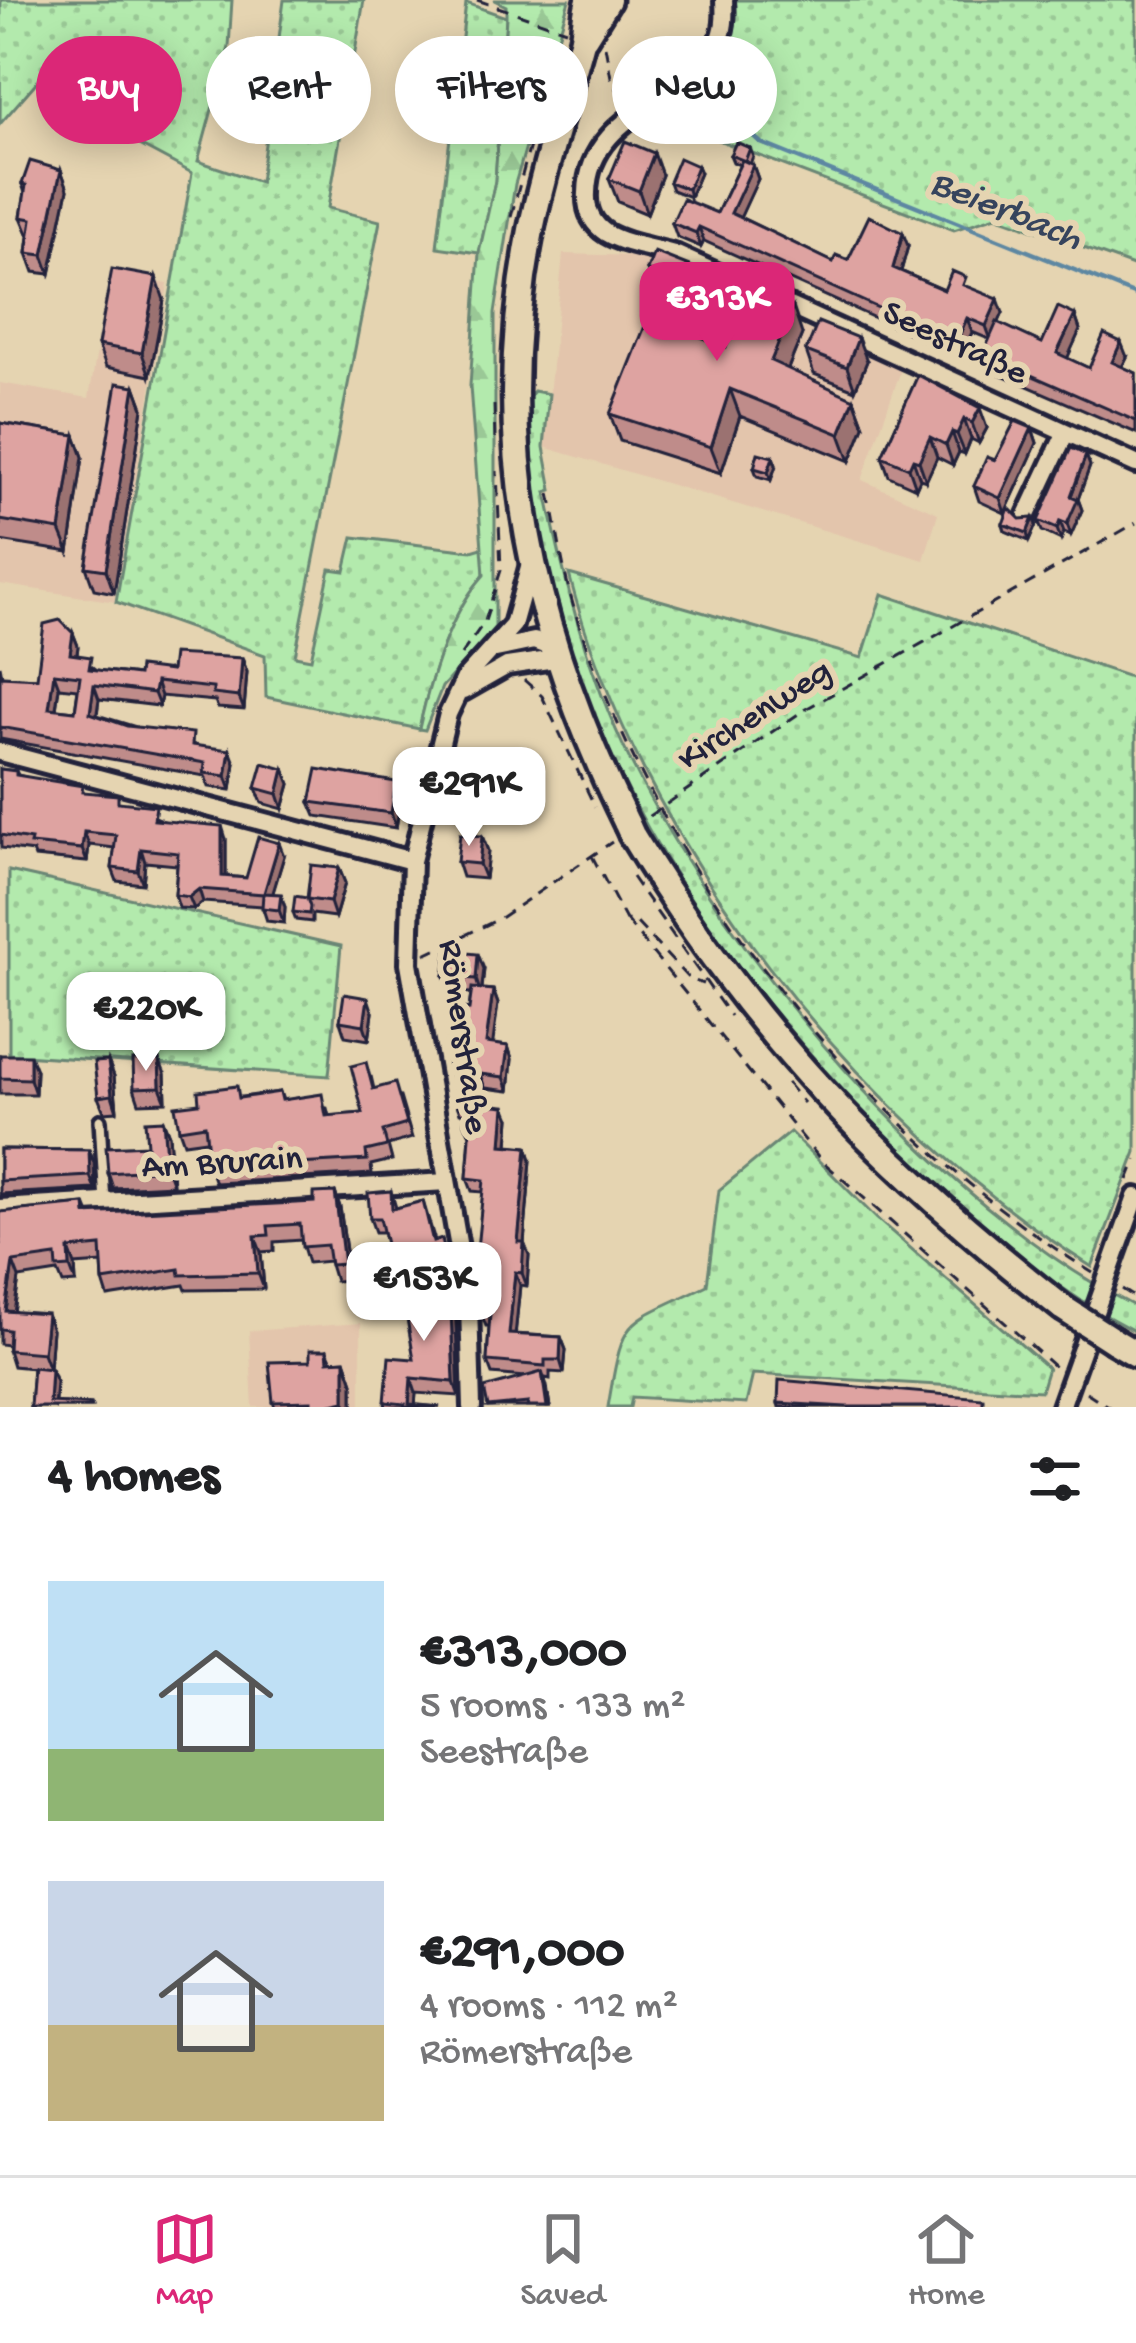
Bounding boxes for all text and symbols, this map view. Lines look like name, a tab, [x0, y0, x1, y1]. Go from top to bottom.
chip: Buy	[36, 36, 182, 144]
chip: Rent	[206, 36, 371, 144]
chip: Filters	[395, 36, 588, 144]
chip: New	[612, 36, 777, 144]
water label: Beierbach	[923, 162, 1088, 264]
pin: €313K	[633, 262, 801, 364]
text: €313K	[667, 278, 767, 324]
street label: Seestraße	[875, 293, 1034, 397]
street label: Kirchenweg	[671, 651, 841, 783]
pin: €291K	[385, 747, 553, 849]
text: €291K	[419, 763, 519, 809]
street label: Römerstraße	[426, 937, 496, 1137]
pin: €220K	[62, 972, 230, 1074]
text: €220K	[93, 988, 199, 1034]
street label: Am Brurain	[140, 1139, 304, 1191]
pin: €153K	[340, 1242, 508, 1344]
text: €153K	[373, 1258, 475, 1304]
icon: filters	[1022, 1446, 1088, 1512]
text: 4 homes	[48, 1449, 219, 1509]
text: €313,000	[420, 1625, 627, 1685]
icon: home	[144, 1629, 288, 1773]
text: 5 rooms · 133 m²	[420, 1685, 685, 1731]
text: Seestraße	[420, 1731, 588, 1777]
text: €291,000	[420, 1925, 624, 1985]
icon: home	[144, 1929, 288, 2073]
text: 4 rooms · 112 m²	[420, 1985, 678, 2031]
text: Römerstraße	[420, 2031, 632, 2077]
tab: Map	[152, 2206, 218, 2316]
tab: Saved	[521, 2206, 605, 2316]
tab: Home	[908, 2206, 984, 2316]

